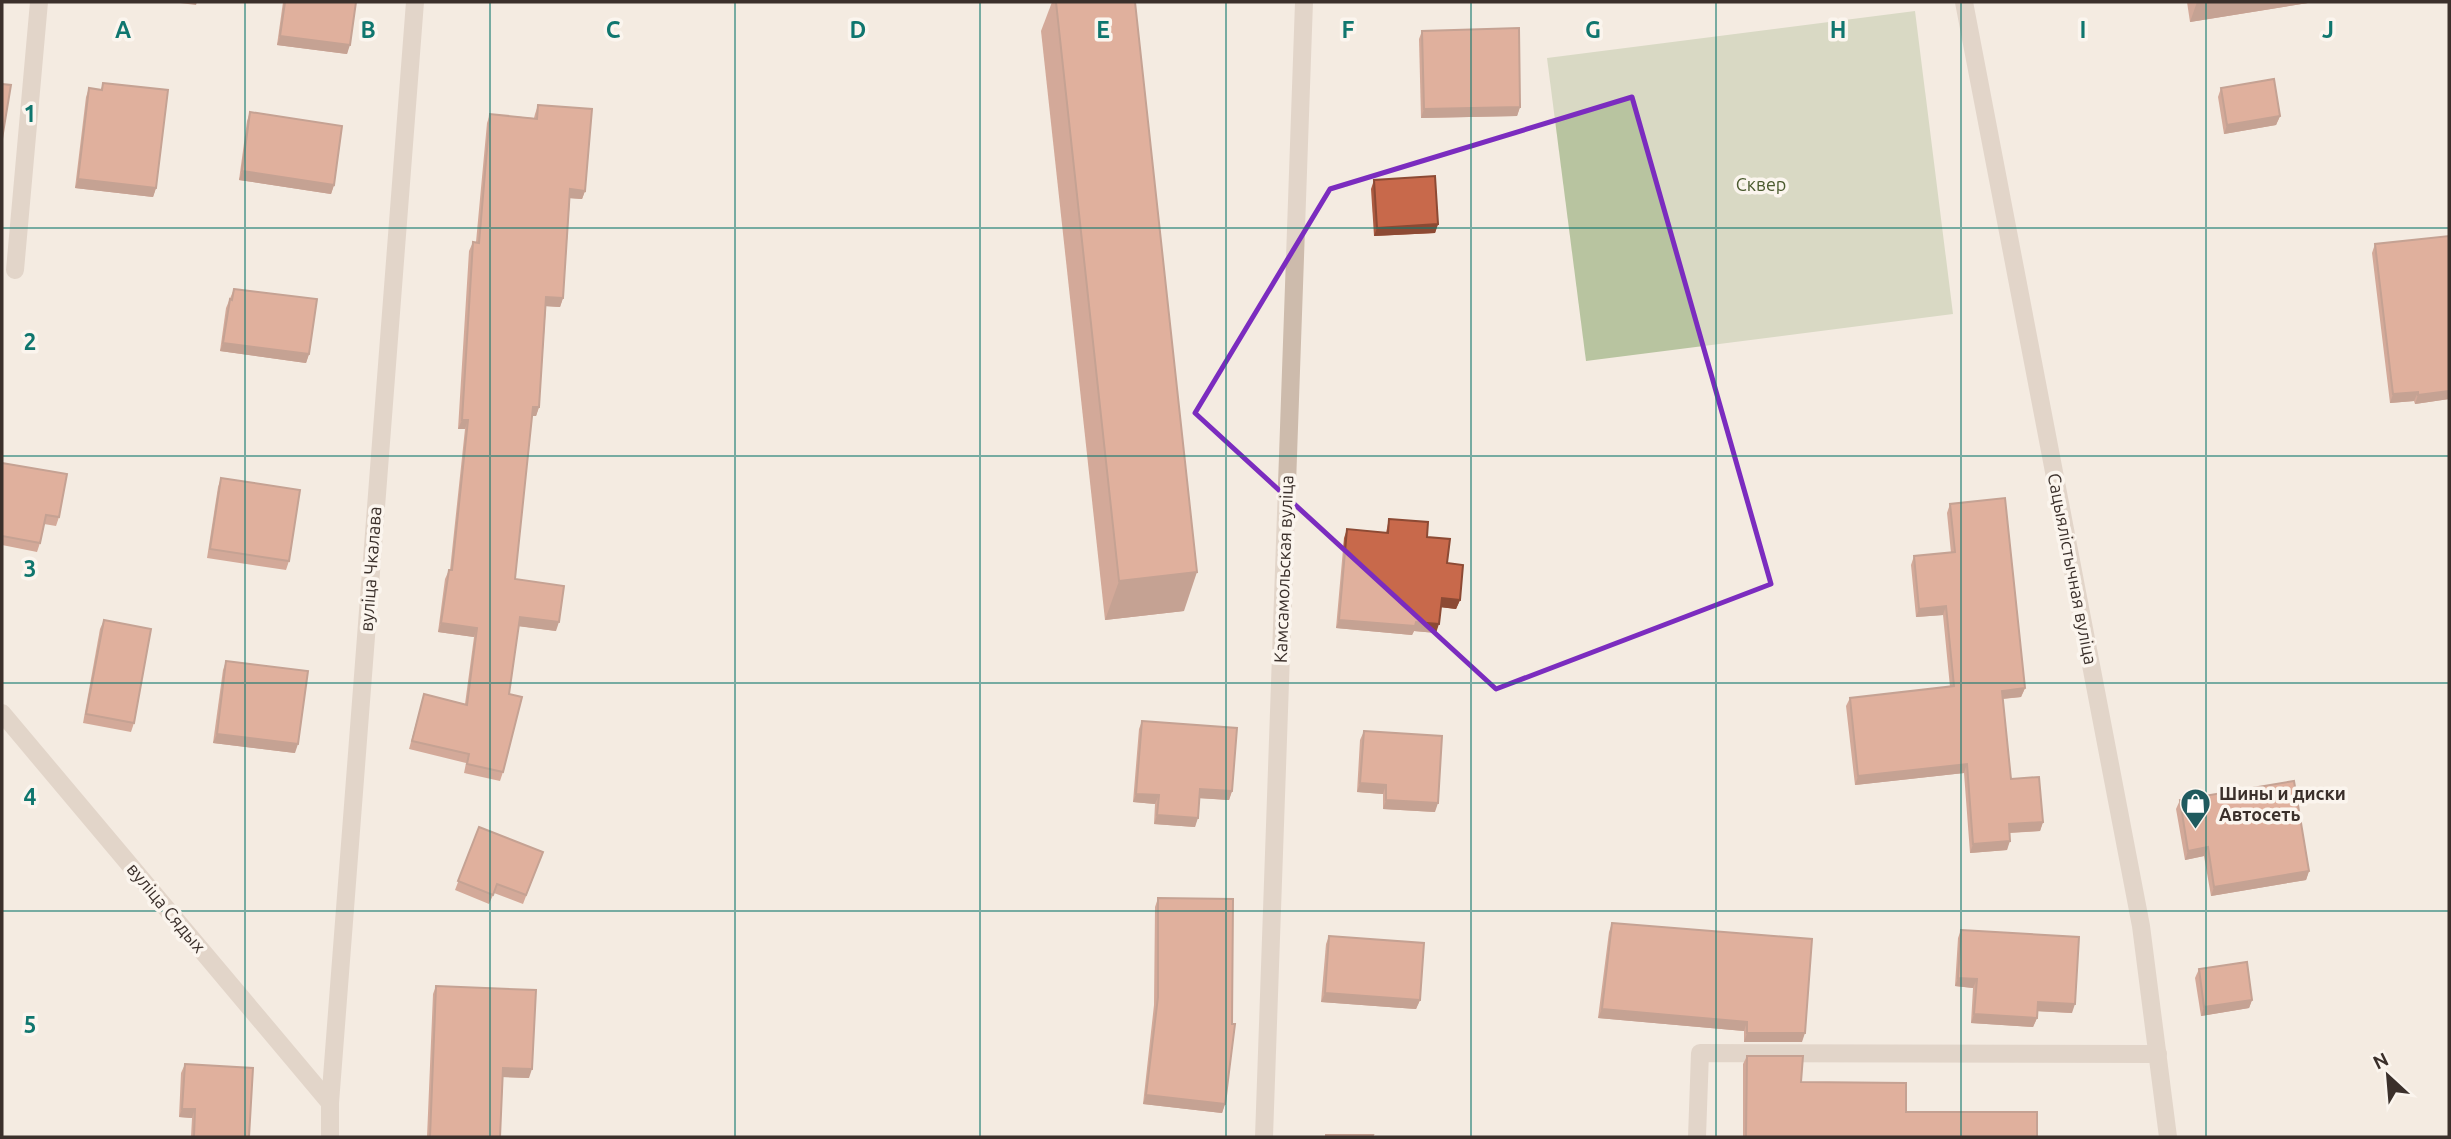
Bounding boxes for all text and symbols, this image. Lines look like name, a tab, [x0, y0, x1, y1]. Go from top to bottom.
text: A	[115, 17, 131, 42]
text: B	[360, 17, 376, 42]
text: C	[606, 17, 621, 42]
text: D	[850, 17, 866, 42]
text: E	[1096, 17, 1110, 42]
text: F	[1342, 17, 1355, 42]
text: G	[1585, 17, 1601, 42]
text: H	[1830, 17, 1846, 42]
text: I	[2080, 17, 2086, 42]
text: J	[2322, 17, 2334, 42]
text: 1	[24, 101, 36, 126]
park label: Сквер	[1736, 174, 1786, 194]
text: 2	[24, 329, 36, 354]
street label: Сацыялістычная вуліца	[2045, 471, 2101, 666]
street label: Камсамольская вуліца	[1270, 475, 1296, 663]
street label: вуліца Чкалава	[356, 506, 384, 632]
text: 3	[24, 556, 36, 581]
place label: Шины и диски Автосеть	[2219, 783, 2346, 824]
text: 4	[24, 784, 37, 809]
shop icon: Шины и диски Автосеть	[2179, 787, 2213, 831]
street label: вуліца Сядых	[123, 858, 210, 956]
text: 5	[24, 1012, 36, 1037]
north arrow	[2353, 1041, 2423, 1111]
text: N	[2369, 1048, 2392, 1074]

